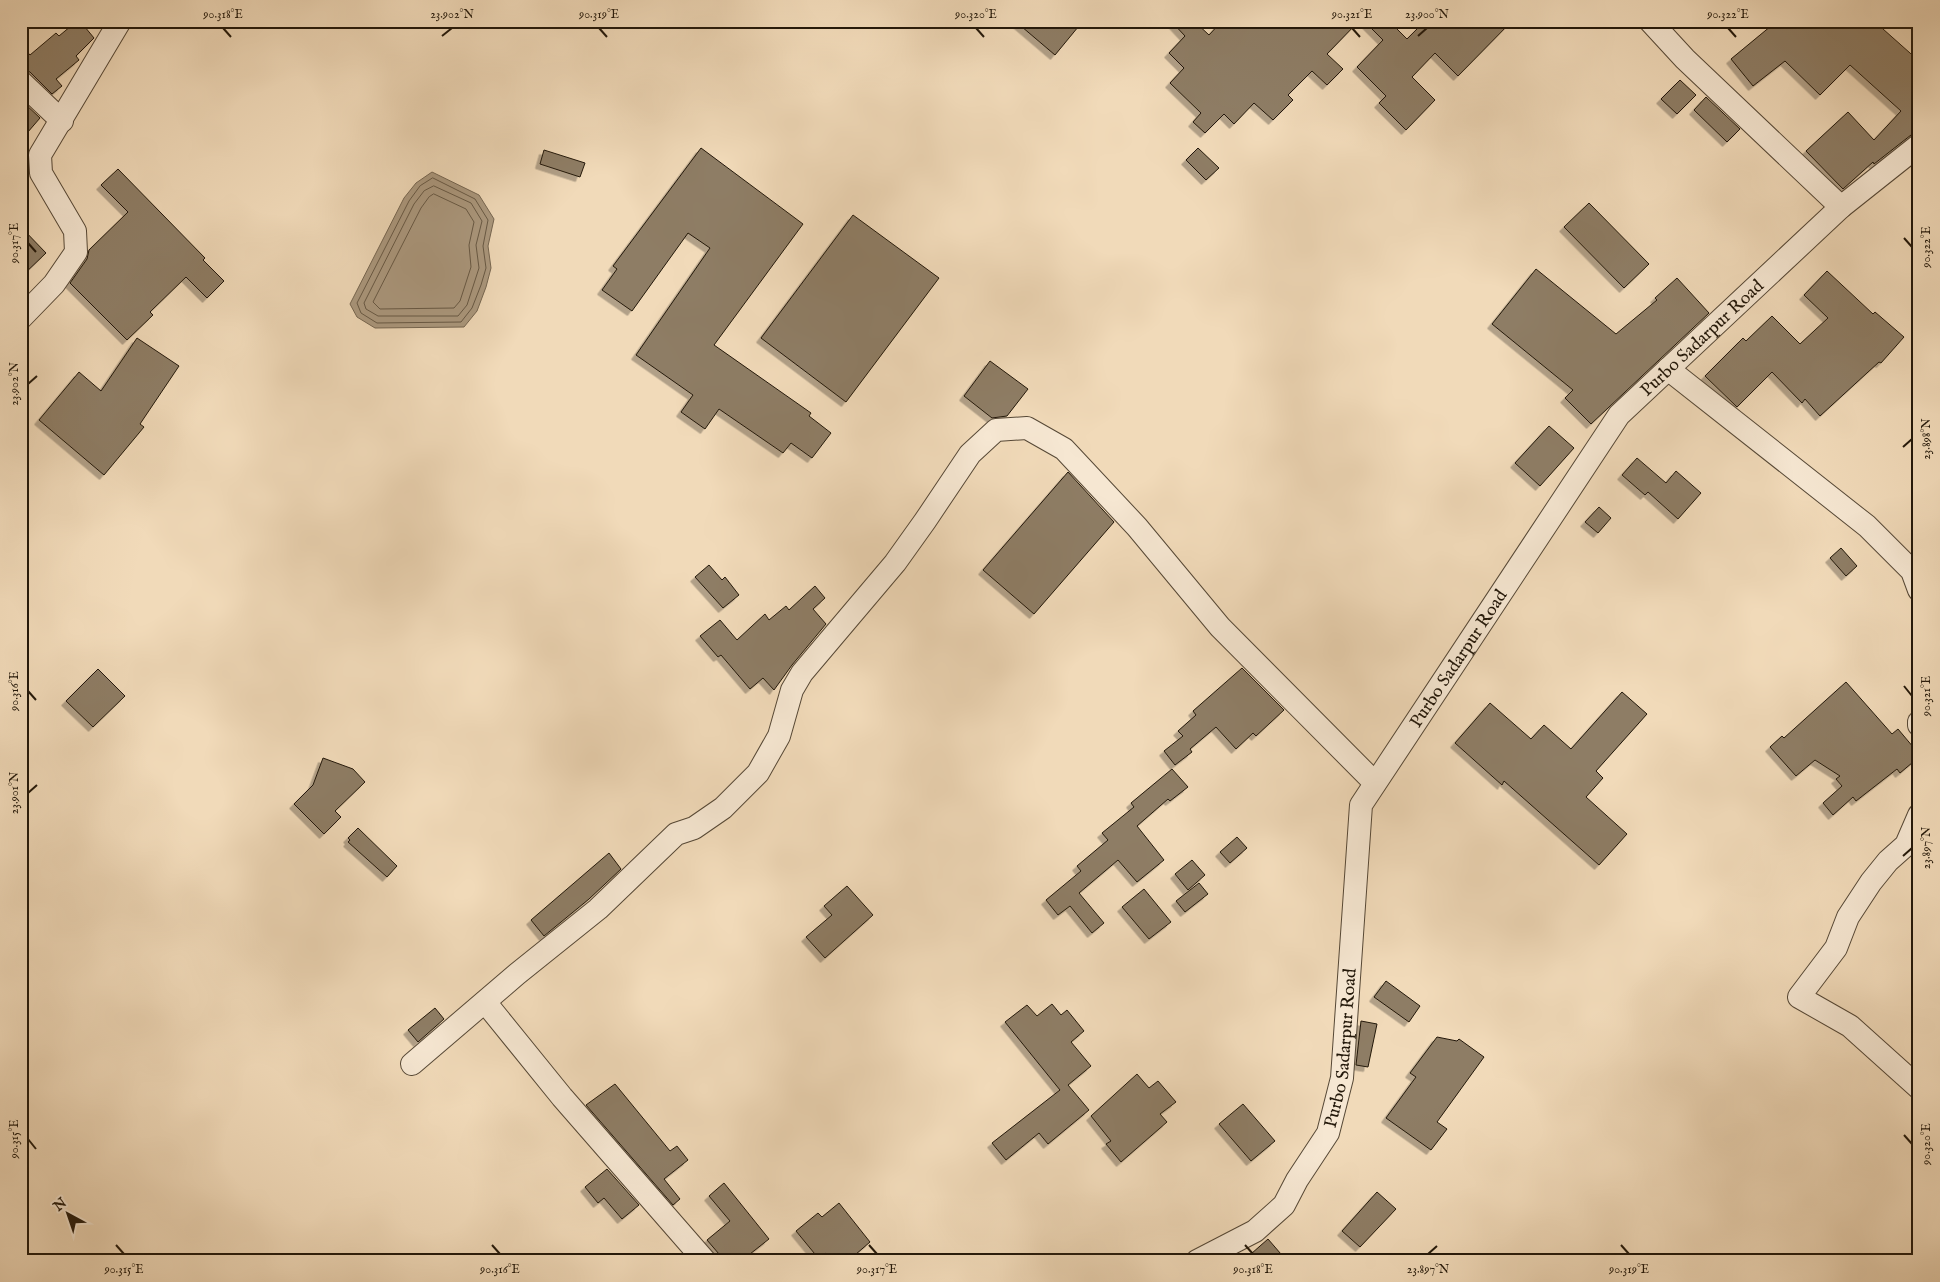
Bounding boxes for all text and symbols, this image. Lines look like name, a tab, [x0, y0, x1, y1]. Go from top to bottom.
text: 90.318°E	[202, 7, 243, 22]
text: 23.902°N	[430, 7, 474, 22]
text: 90.319°E	[578, 7, 619, 22]
text: 90.320°E	[954, 7, 997, 22]
text: 90.321°E	[1331, 7, 1372, 22]
text: 23.900°N	[1405, 7, 1450, 22]
text: 90.322°E	[1706, 7, 1749, 22]
text: 90.317°E	[7, 223, 22, 264]
text: 90.322°E	[1919, 226, 1934, 269]
street label: Purbo Sadarpur Road	[1636, 275, 1770, 402]
text: 23.902°N	[7, 362, 22, 406]
text: 23.898°N	[1919, 418, 1934, 460]
street label: Purbo Sadarpur Road	[1405, 585, 1513, 733]
text: 90.316°E	[7, 671, 22, 712]
text: 90.321°E	[1919, 676, 1934, 717]
text: 23.901°N	[7, 771, 22, 814]
text: 23.897°N	[1919, 826, 1934, 869]
street label: Purbo Sadarpur Road	[1320, 967, 1363, 1131]
text: 90.315°E	[7, 1119, 22, 1160]
text: 90.320°E	[1919, 1123, 1934, 1166]
north arrow	[42, 1190, 92, 1240]
text: N	[49, 1194, 71, 1216]
text: 90.315°E	[103, 1262, 144, 1277]
text: 90.316°E	[479, 1262, 520, 1277]
text: 90.317°E	[856, 1262, 897, 1277]
text: 90.318°E	[1232, 1262, 1273, 1277]
text: 23.897°N	[1407, 1262, 1450, 1277]
text: 90.319°E	[1608, 1262, 1649, 1277]

